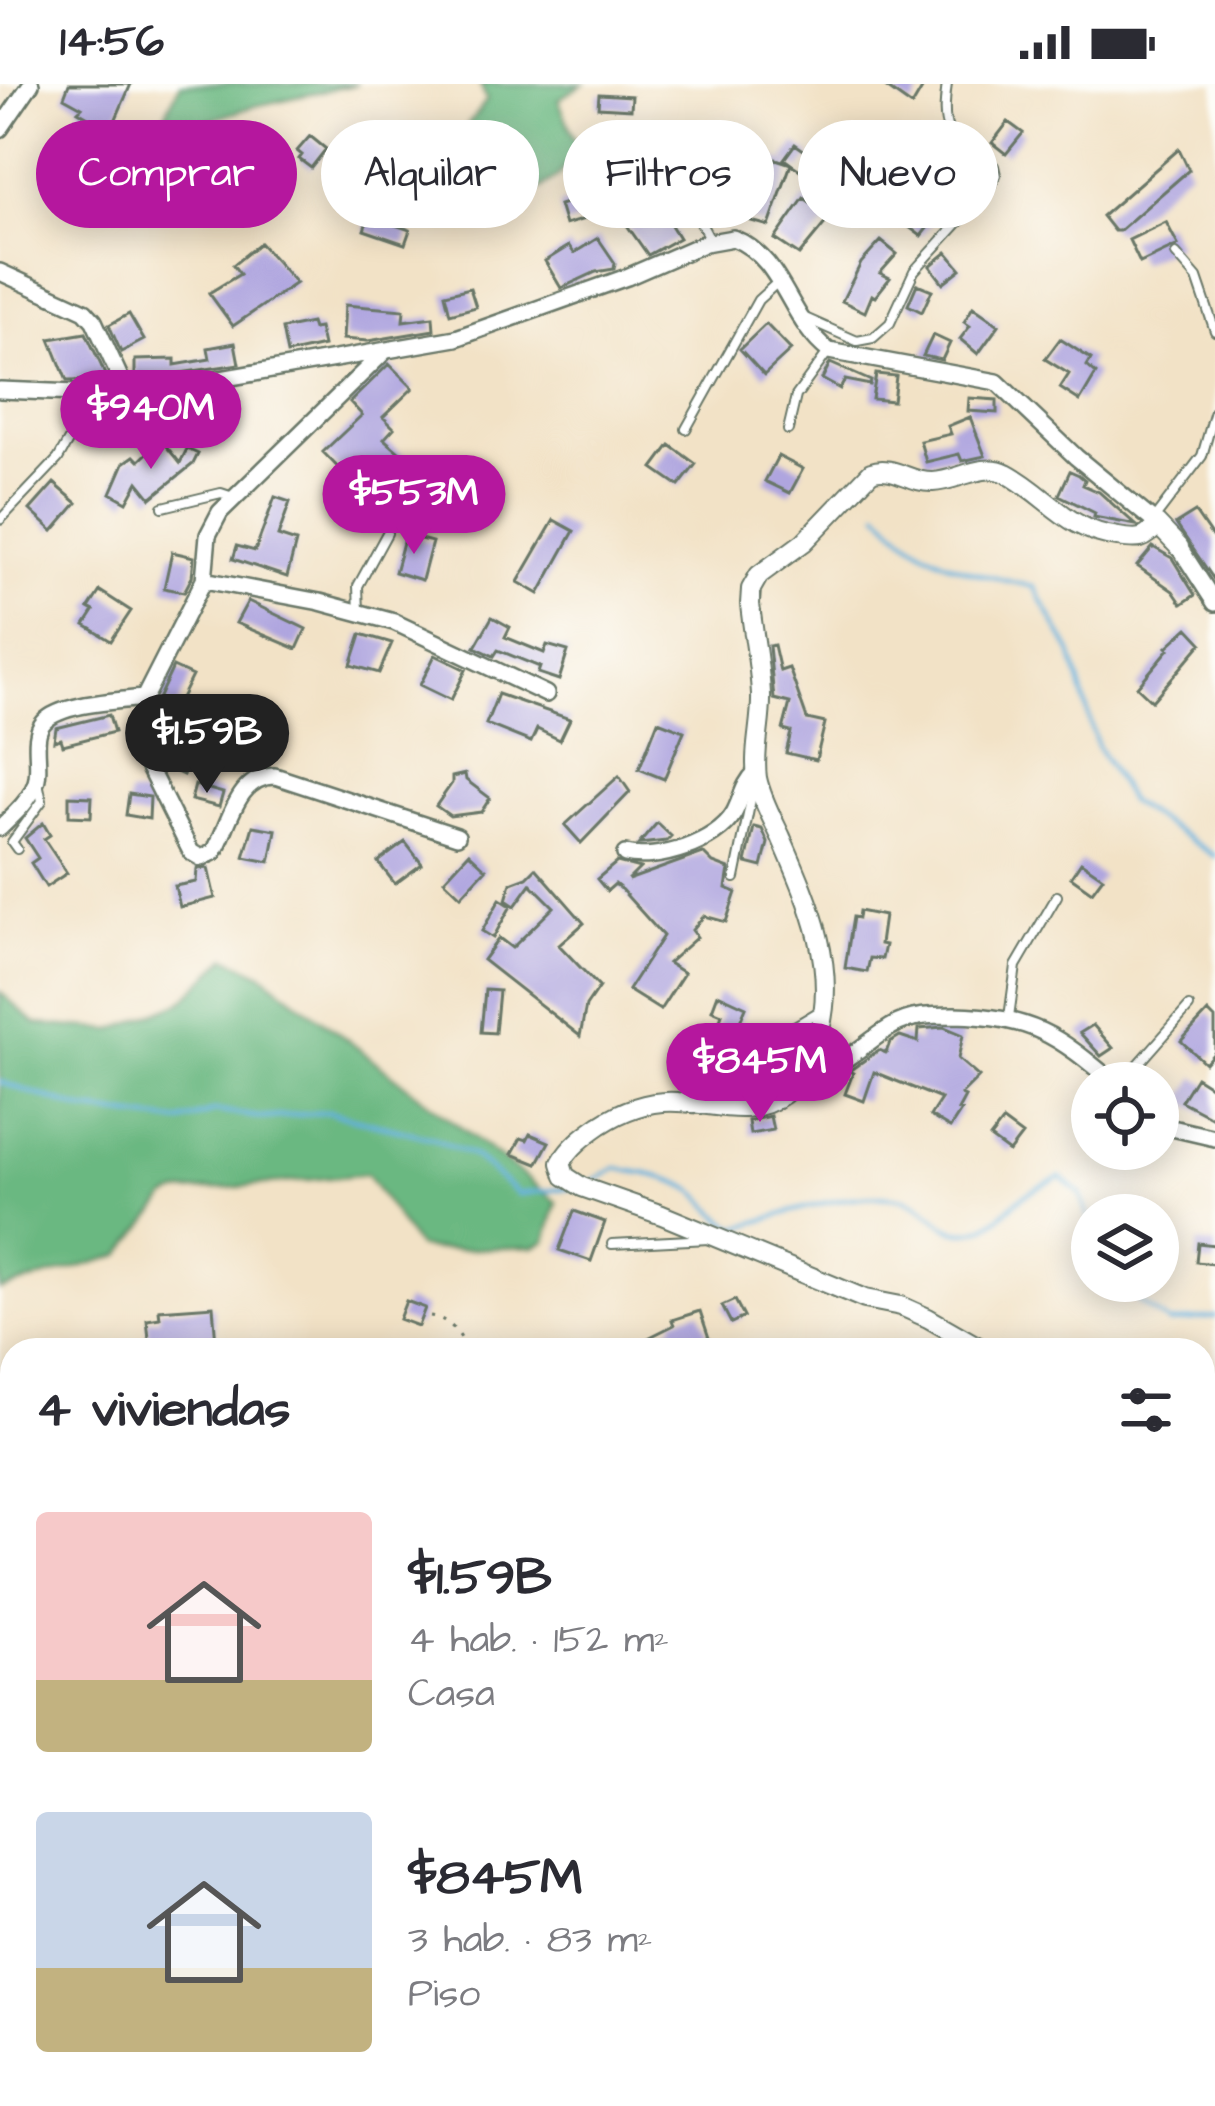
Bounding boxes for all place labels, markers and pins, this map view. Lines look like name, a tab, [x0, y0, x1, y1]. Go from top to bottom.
pin: $940M	[67, 370, 235, 472]
pin: $553M	[330, 455, 498, 557]
pin: $1.59B	[109, 694, 305, 796]
pin: $845M	[676, 1023, 844, 1125]

